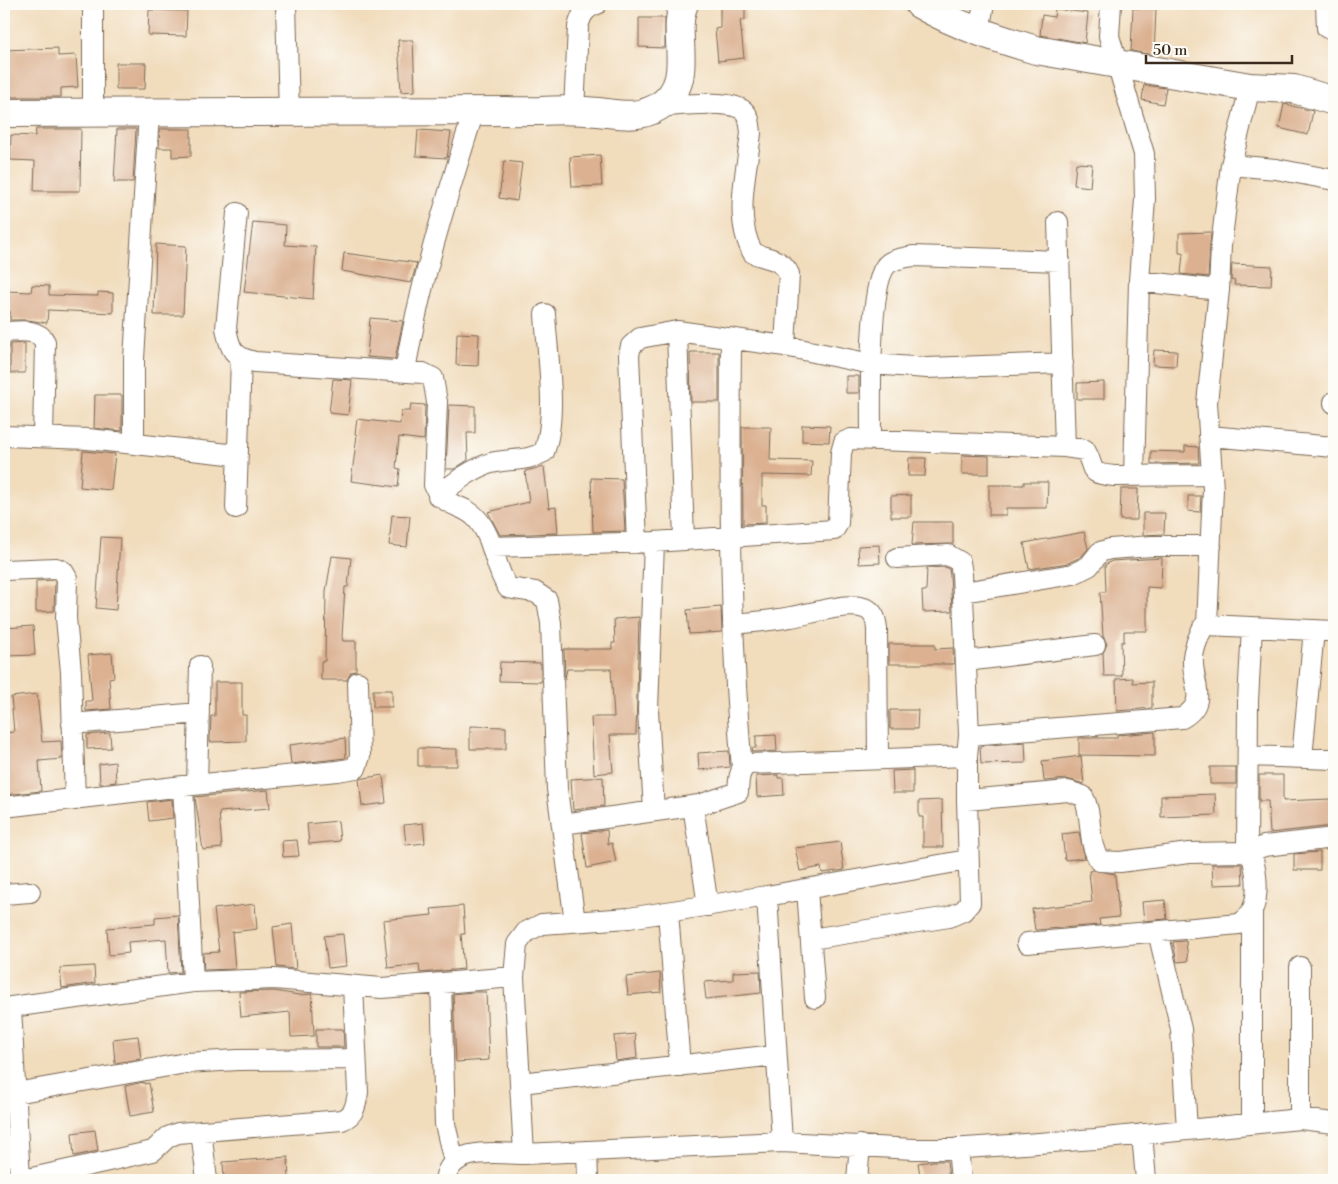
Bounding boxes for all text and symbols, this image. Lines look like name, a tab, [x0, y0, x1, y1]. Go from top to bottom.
scale bar	[1146, 32, 1292, 64]
text: 50 m	[1153, 41, 1187, 60]

